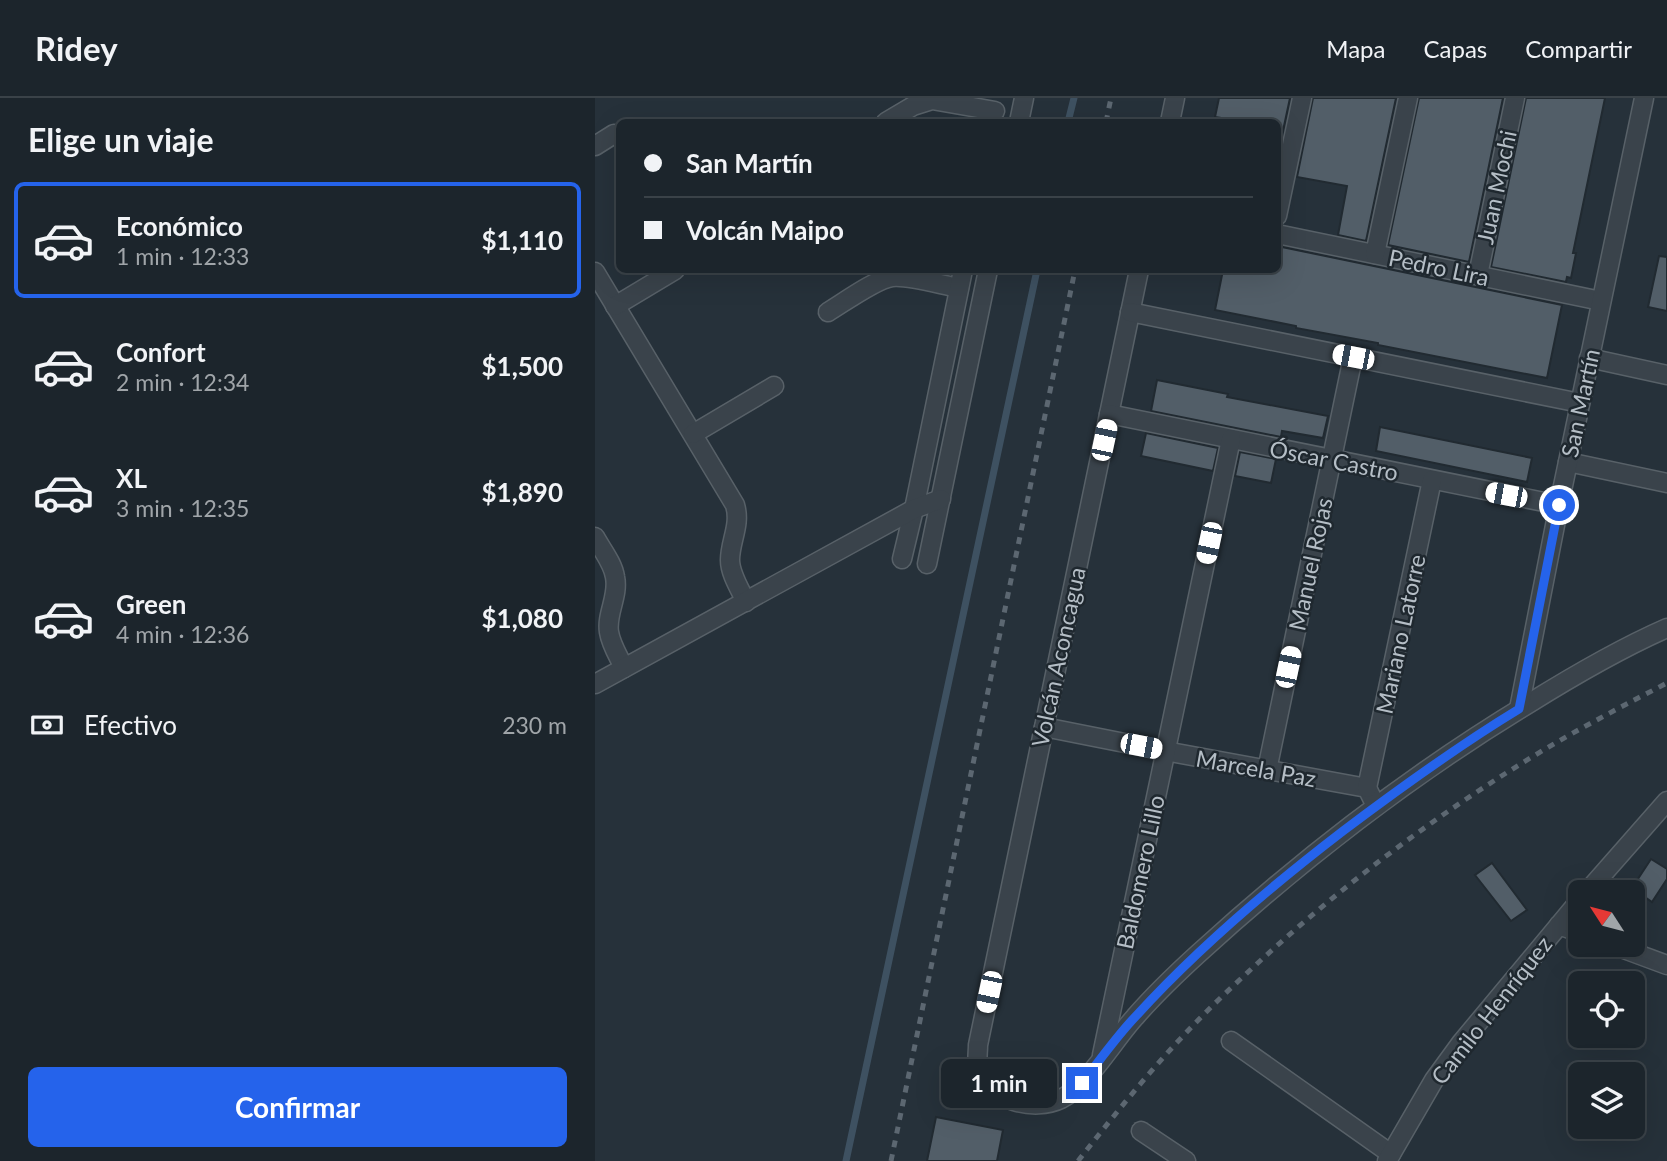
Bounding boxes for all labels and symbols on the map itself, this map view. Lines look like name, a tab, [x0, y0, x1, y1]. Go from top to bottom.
street label: Juan Mochi	[1470, 127, 1522, 247]
street label: Pedro Lira	[1386, 243, 1492, 291]
car	[1331, 343, 1376, 371]
street label: San Martín	[1555, 346, 1605, 460]
car	[1090, 417, 1119, 463]
street label: Óscar Castro	[1267, 434, 1401, 486]
car	[1484, 481, 1529, 509]
route start	[1543, 489, 1575, 521]
street label: Manuel Rojas	[1282, 495, 1338, 633]
car	[1195, 520, 1224, 566]
street label: Mariano Latorre	[1369, 552, 1431, 716]
street label: Volcán Aconcagua	[1025, 564, 1091, 750]
car	[1274, 644, 1303, 690]
car	[1119, 732, 1164, 760]
street label: Marcela Paz	[1194, 744, 1318, 792]
street label: Baldomero Lillo	[1110, 793, 1170, 951]
north arrow	[1568, 880, 1645, 957]
street label: Camilo Henríquez	[1425, 930, 1557, 1090]
car	[975, 969, 1004, 1015]
callout: 1 min	[942, 1058, 1057, 1108]
route end	[1066, 1067, 1098, 1099]

